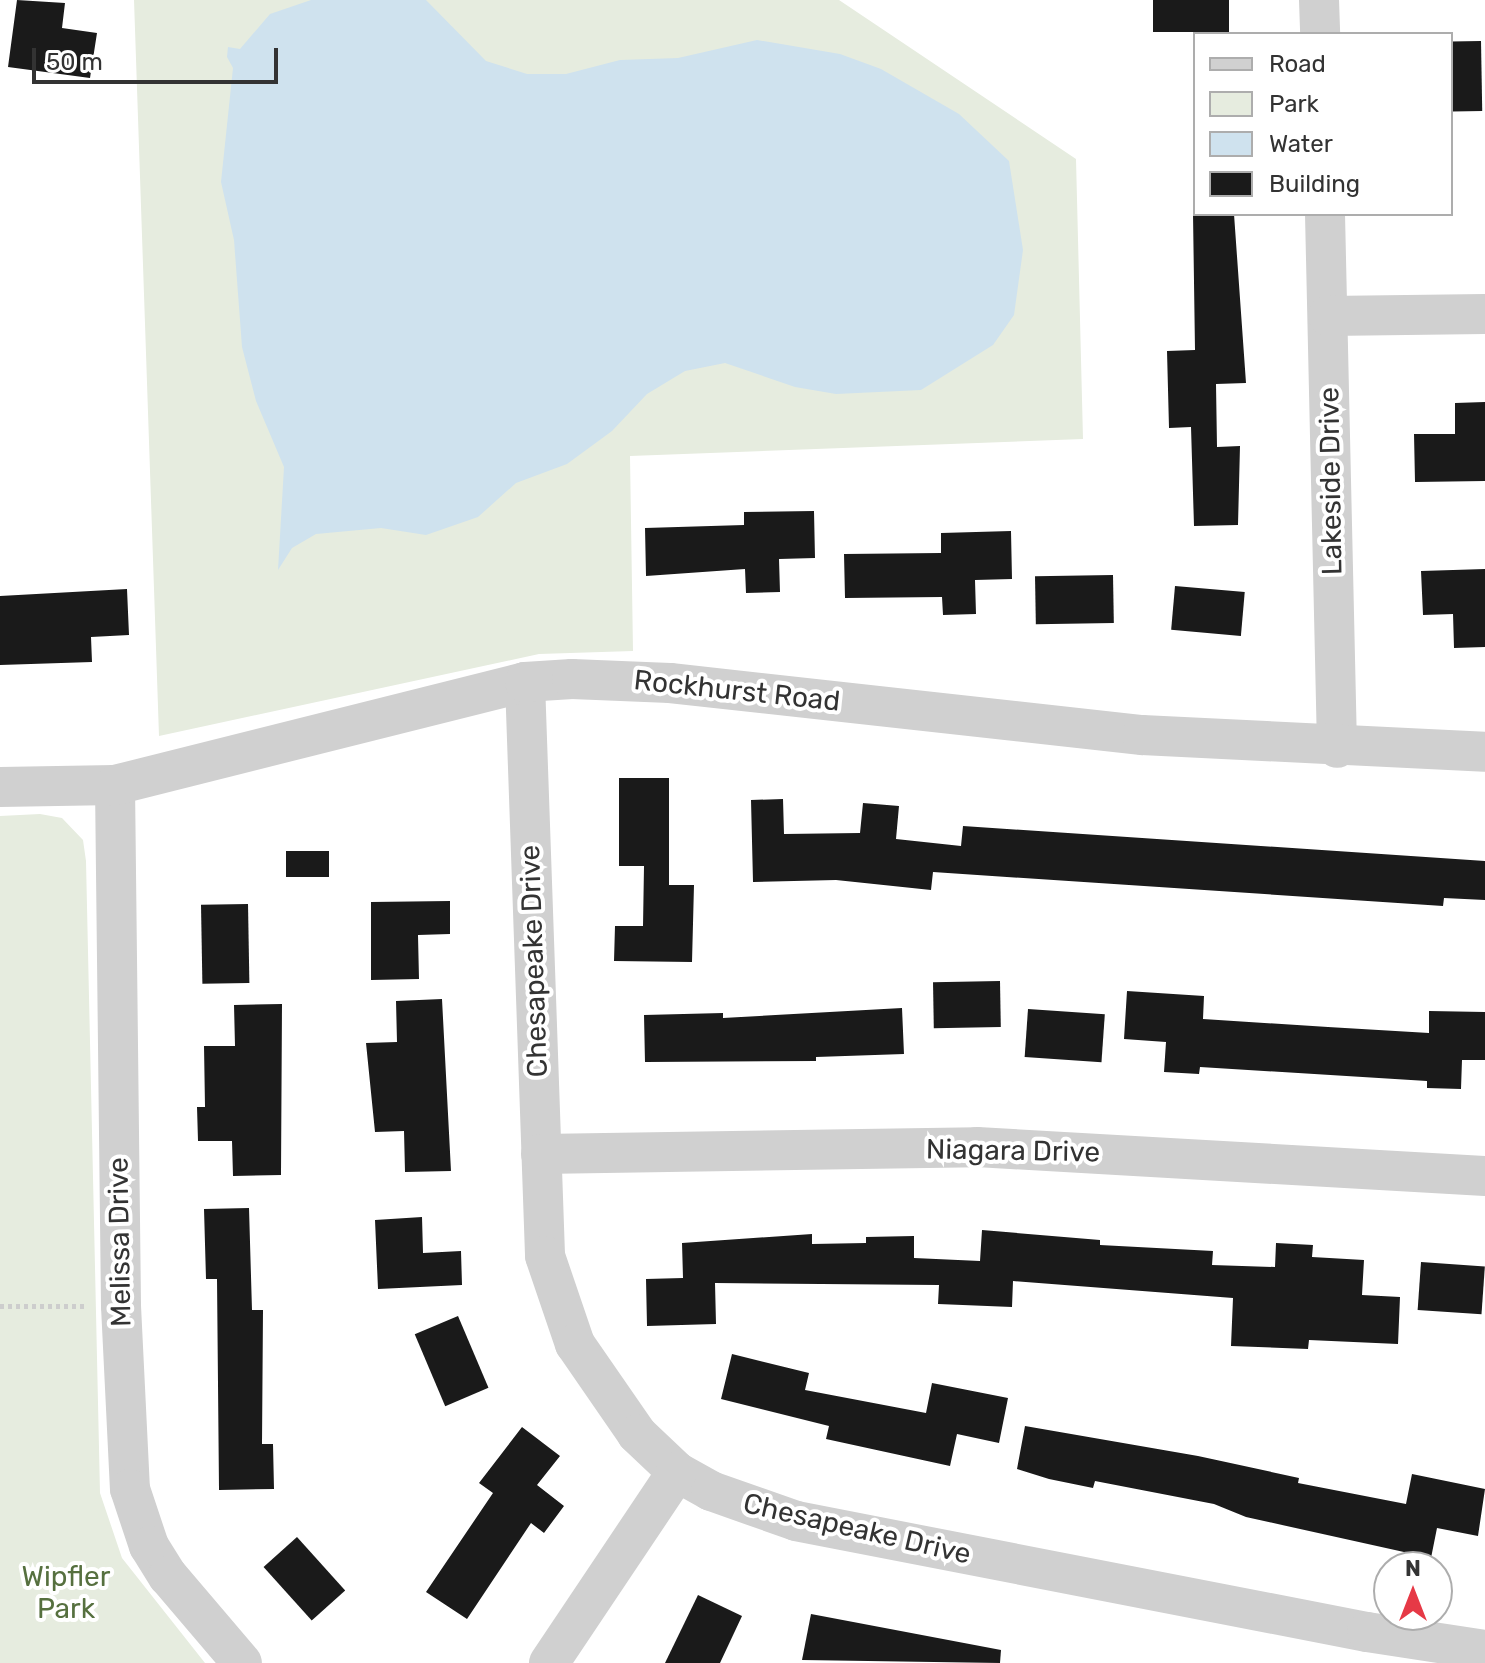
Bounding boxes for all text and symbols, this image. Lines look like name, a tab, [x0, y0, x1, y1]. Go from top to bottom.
scale bar	[36, 32, 282, 82]
legend	[1193, 32, 1453, 216]
text: 50 m	[46, 48, 103, 76]
text: Road	[1269, 50, 1326, 78]
text: Park	[1269, 90, 1319, 118]
text: Water	[1269, 130, 1333, 158]
text: Building	[1269, 170, 1360, 198]
street label: Lakeside Drive	[1313, 387, 1349, 575]
street label: Rockhurst Road	[632, 663, 842, 719]
street label: Chesapeake Drive	[513, 844, 555, 1078]
street label: Niagara Drive	[926, 1133, 1100, 1169]
street label: Melissa Drive	[102, 1157, 138, 1327]
street label: Chesapeake Drive	[740, 1486, 974, 1572]
north arrow	[1373, 1551, 1453, 1631]
text: N	[1405, 1555, 1421, 1582]
park label: Wipfler Park	[22, 1560, 110, 1626]

